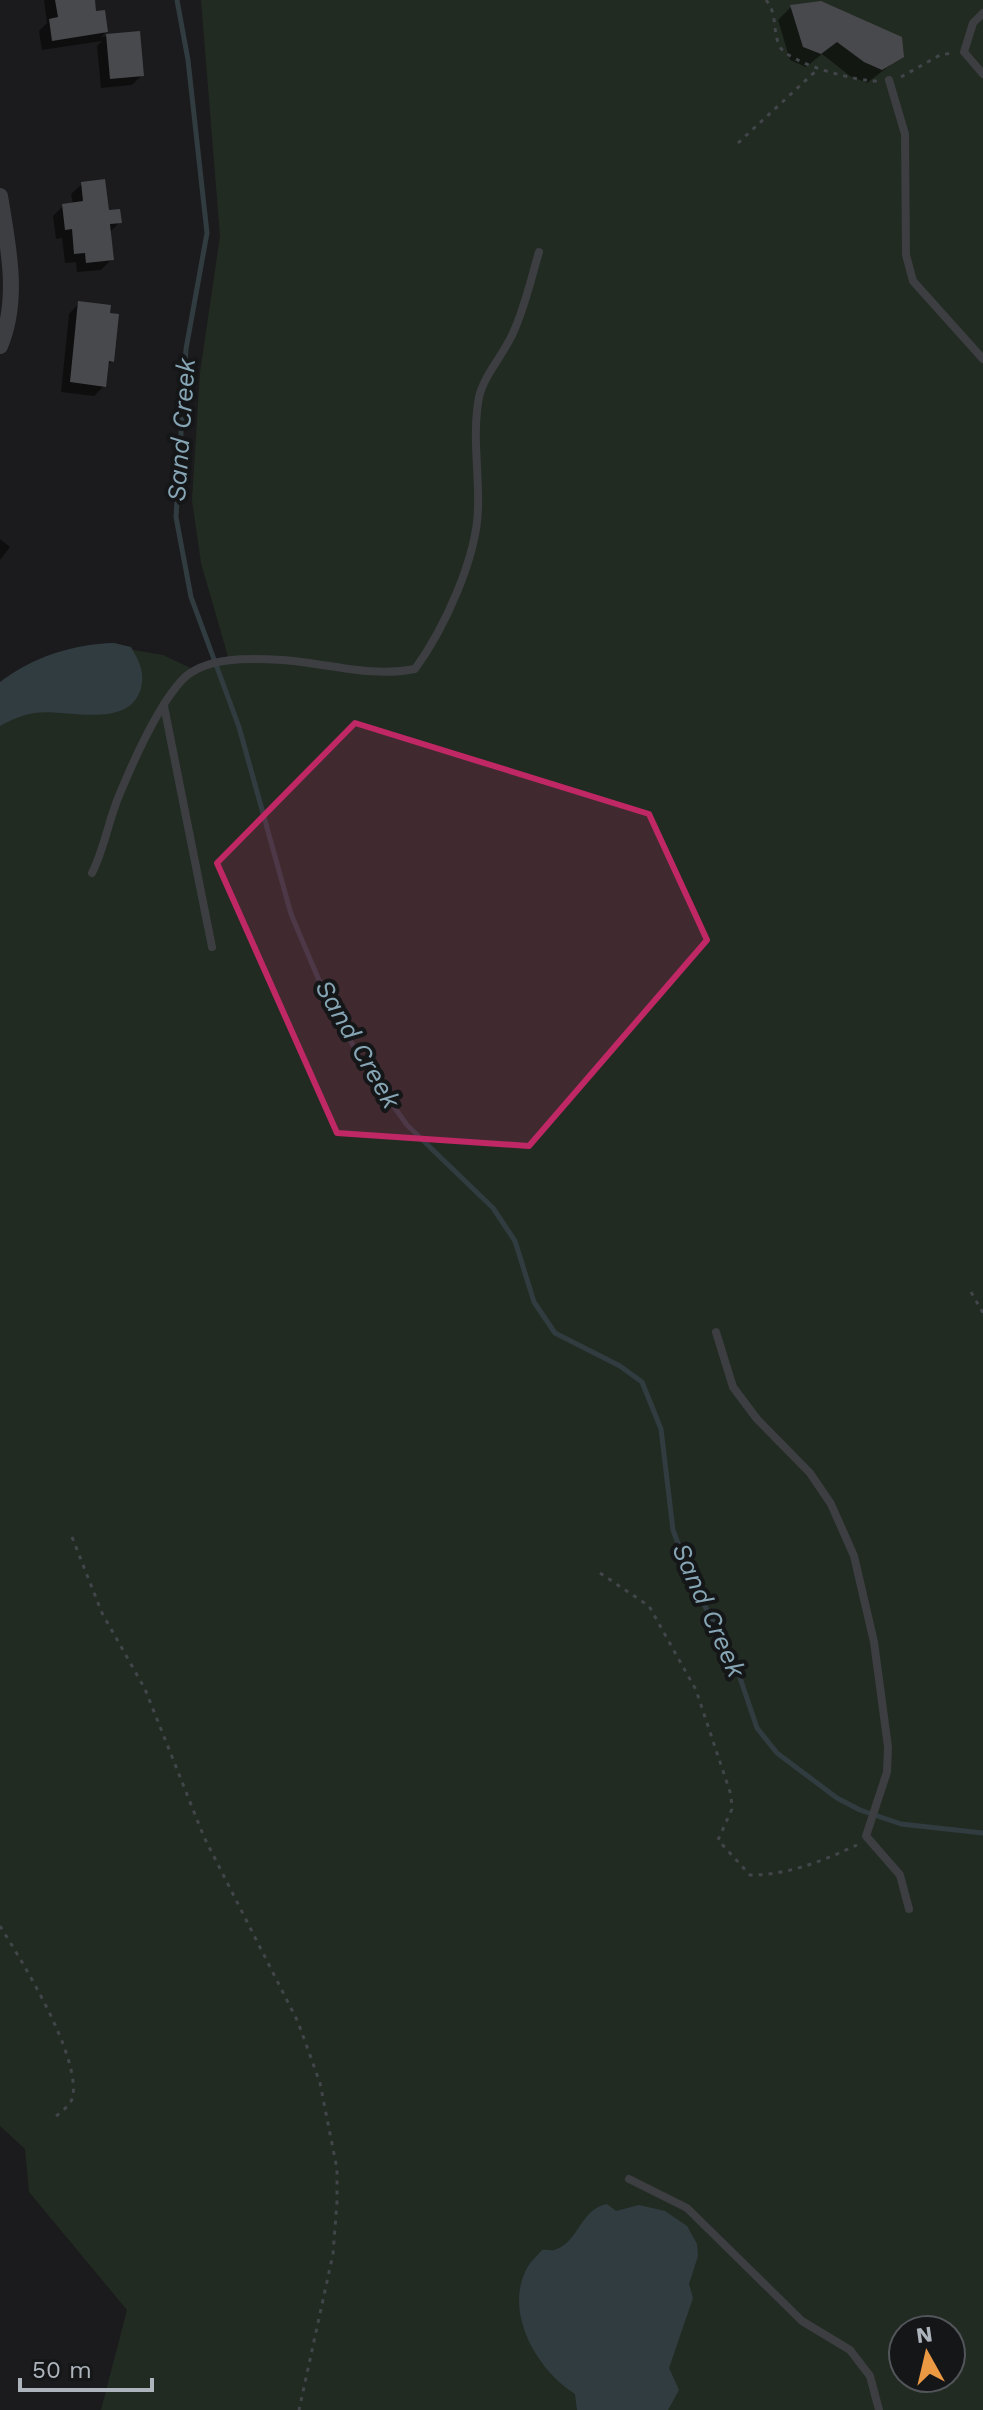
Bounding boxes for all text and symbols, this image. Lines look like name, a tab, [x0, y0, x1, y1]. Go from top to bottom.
water label: Sand Creek	[161, 356, 201, 503]
water label: Sand Creek	[309, 974, 407, 1114]
water label: Sand Creek	[666, 1538, 752, 1683]
north arrow	[887, 2314, 967, 2394]
text: N	[914, 2321, 934, 2348]
scale bar	[20, 2342, 152, 2392]
text: 50 m	[32, 2356, 92, 2384]

